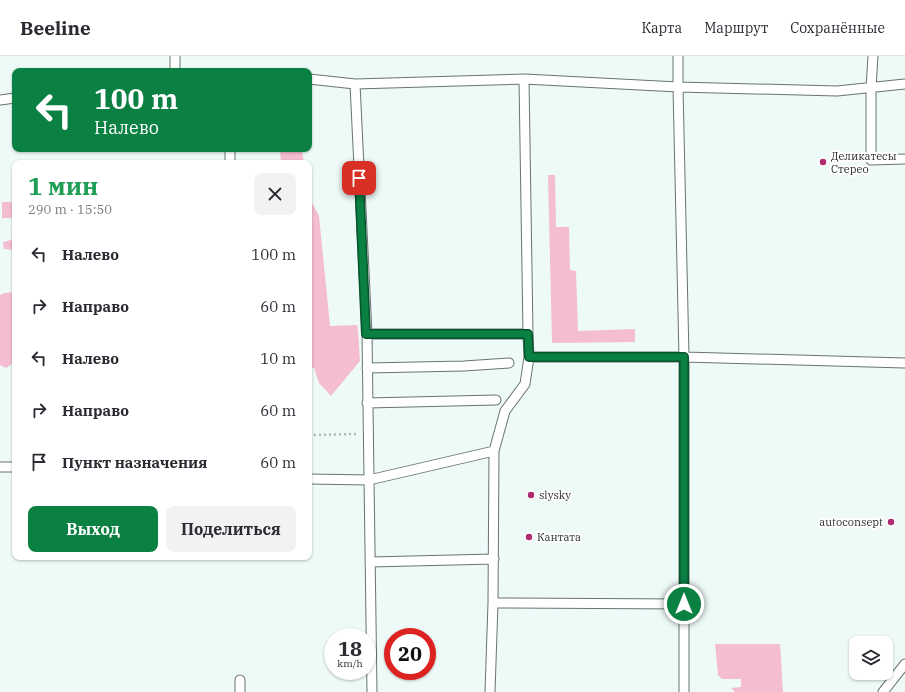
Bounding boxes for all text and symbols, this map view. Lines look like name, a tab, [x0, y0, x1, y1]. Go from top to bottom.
text: Beeline	[20, 16, 91, 40]
text: Карта	[641, 19, 682, 37]
text: Маршрут	[704, 19, 768, 37]
text: Сохранённые	[790, 19, 885, 37]
text: 100 m	[94, 80, 178, 117]
icon: left	[28, 84, 80, 136]
text: Налево	[94, 116, 159, 139]
place label: Деликатесы Стерео	[831, 149, 897, 176]
marker: Деликатесы Стерео	[818, 157, 828, 167]
pin	[342, 161, 376, 195]
icon: arrive	[348, 167, 370, 189]
text: 1 мин	[28, 170, 98, 202]
button: close	[254, 173, 296, 215]
text: 290 m · 15:50	[28, 201, 112, 218]
icon: left	[28, 243, 50, 265]
text: Налево	[62, 245, 119, 264]
text: 100 m	[251, 245, 296, 264]
icon: right	[28, 295, 50, 317]
text: Направо	[62, 297, 129, 316]
text: 60 m	[260, 297, 296, 316]
icon: left	[28, 347, 50, 369]
text: Налево	[62, 349, 119, 368]
text: 10 m	[260, 349, 296, 368]
icon: right	[28, 399, 50, 421]
text: Направо	[62, 401, 129, 420]
text: 60 m	[260, 401, 296, 420]
icon: arrive	[28, 451, 50, 473]
text: Пункт назначения	[62, 453, 208, 472]
text: 60 m	[260, 453, 296, 472]
place label: slysky	[539, 488, 571, 502]
marker: slysky	[526, 490, 536, 500]
button: Выход	[28, 506, 158, 552]
button: Поделиться	[166, 506, 296, 552]
place label: autoconsept	[819, 515, 883, 529]
marker: autoconsept	[886, 517, 896, 527]
place label: Кантата	[537, 530, 581, 544]
marker: Кантата	[524, 532, 534, 542]
position arrow	[663, 583, 705, 625]
speed limit sign: 20	[384, 628, 436, 680]
text: 18	[338, 635, 362, 662]
map controls	[849, 636, 893, 680]
button: layers	[849, 636, 893, 680]
text: km/h	[337, 657, 363, 670]

